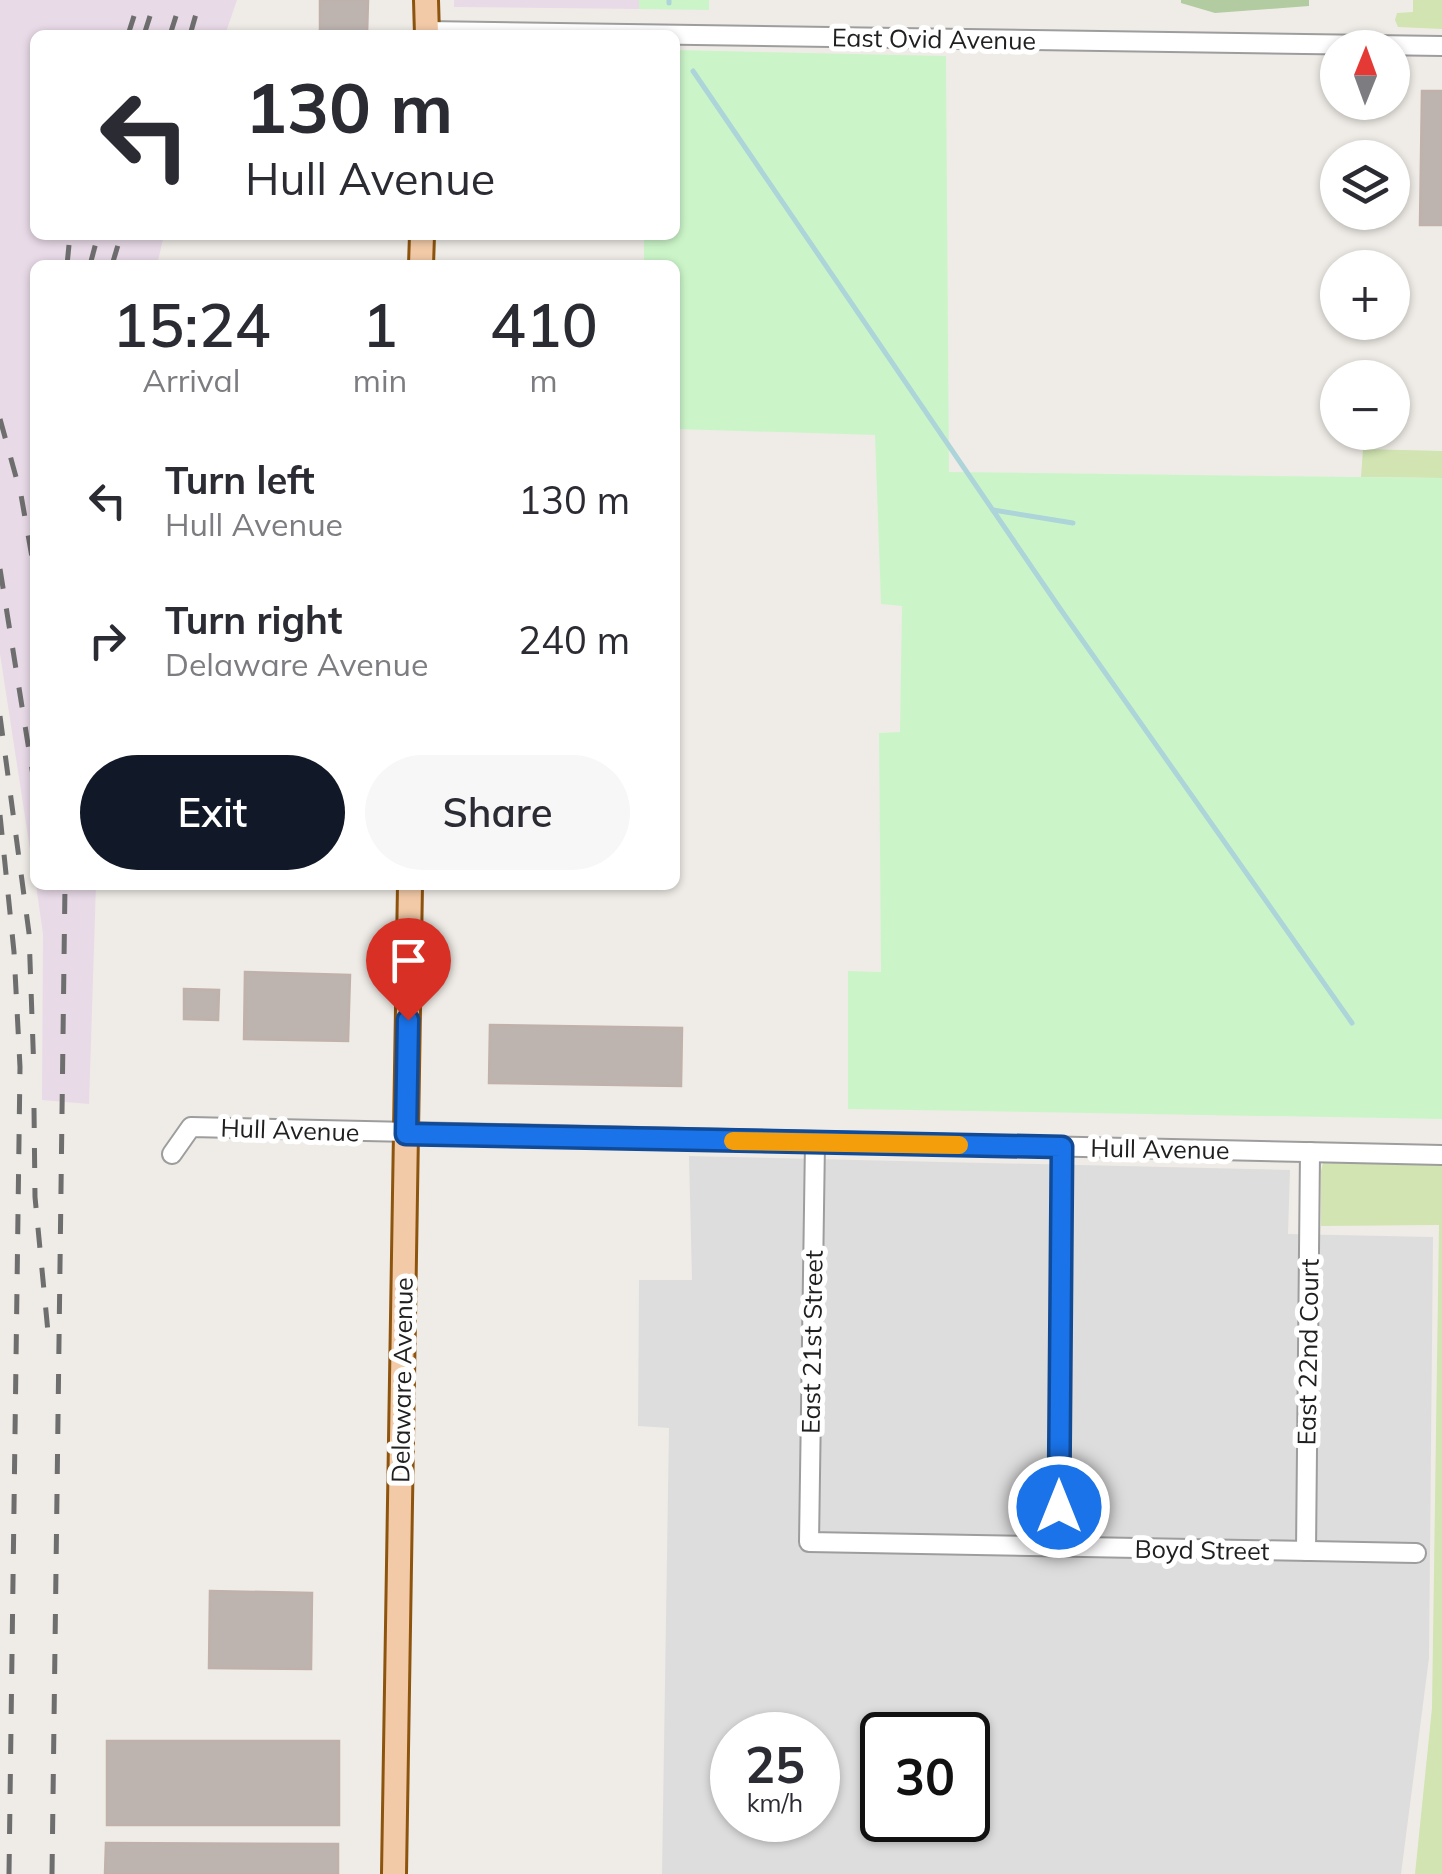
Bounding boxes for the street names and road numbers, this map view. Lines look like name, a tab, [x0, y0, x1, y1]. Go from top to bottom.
street label: East Ovid Avenue	[832, 21, 1036, 56]
street label: Hull Avenue	[220, 1112, 360, 1147]
street label: Hull Avenue	[1090, 1132, 1230, 1165]
street label: East 21st Street	[794, 1250, 829, 1434]
street label: East 22nd Court	[1290, 1258, 1325, 1446]
street label: Delaware Avenue	[384, 1277, 419, 1483]
street label: Boyd Street	[1134, 1533, 1270, 1566]

